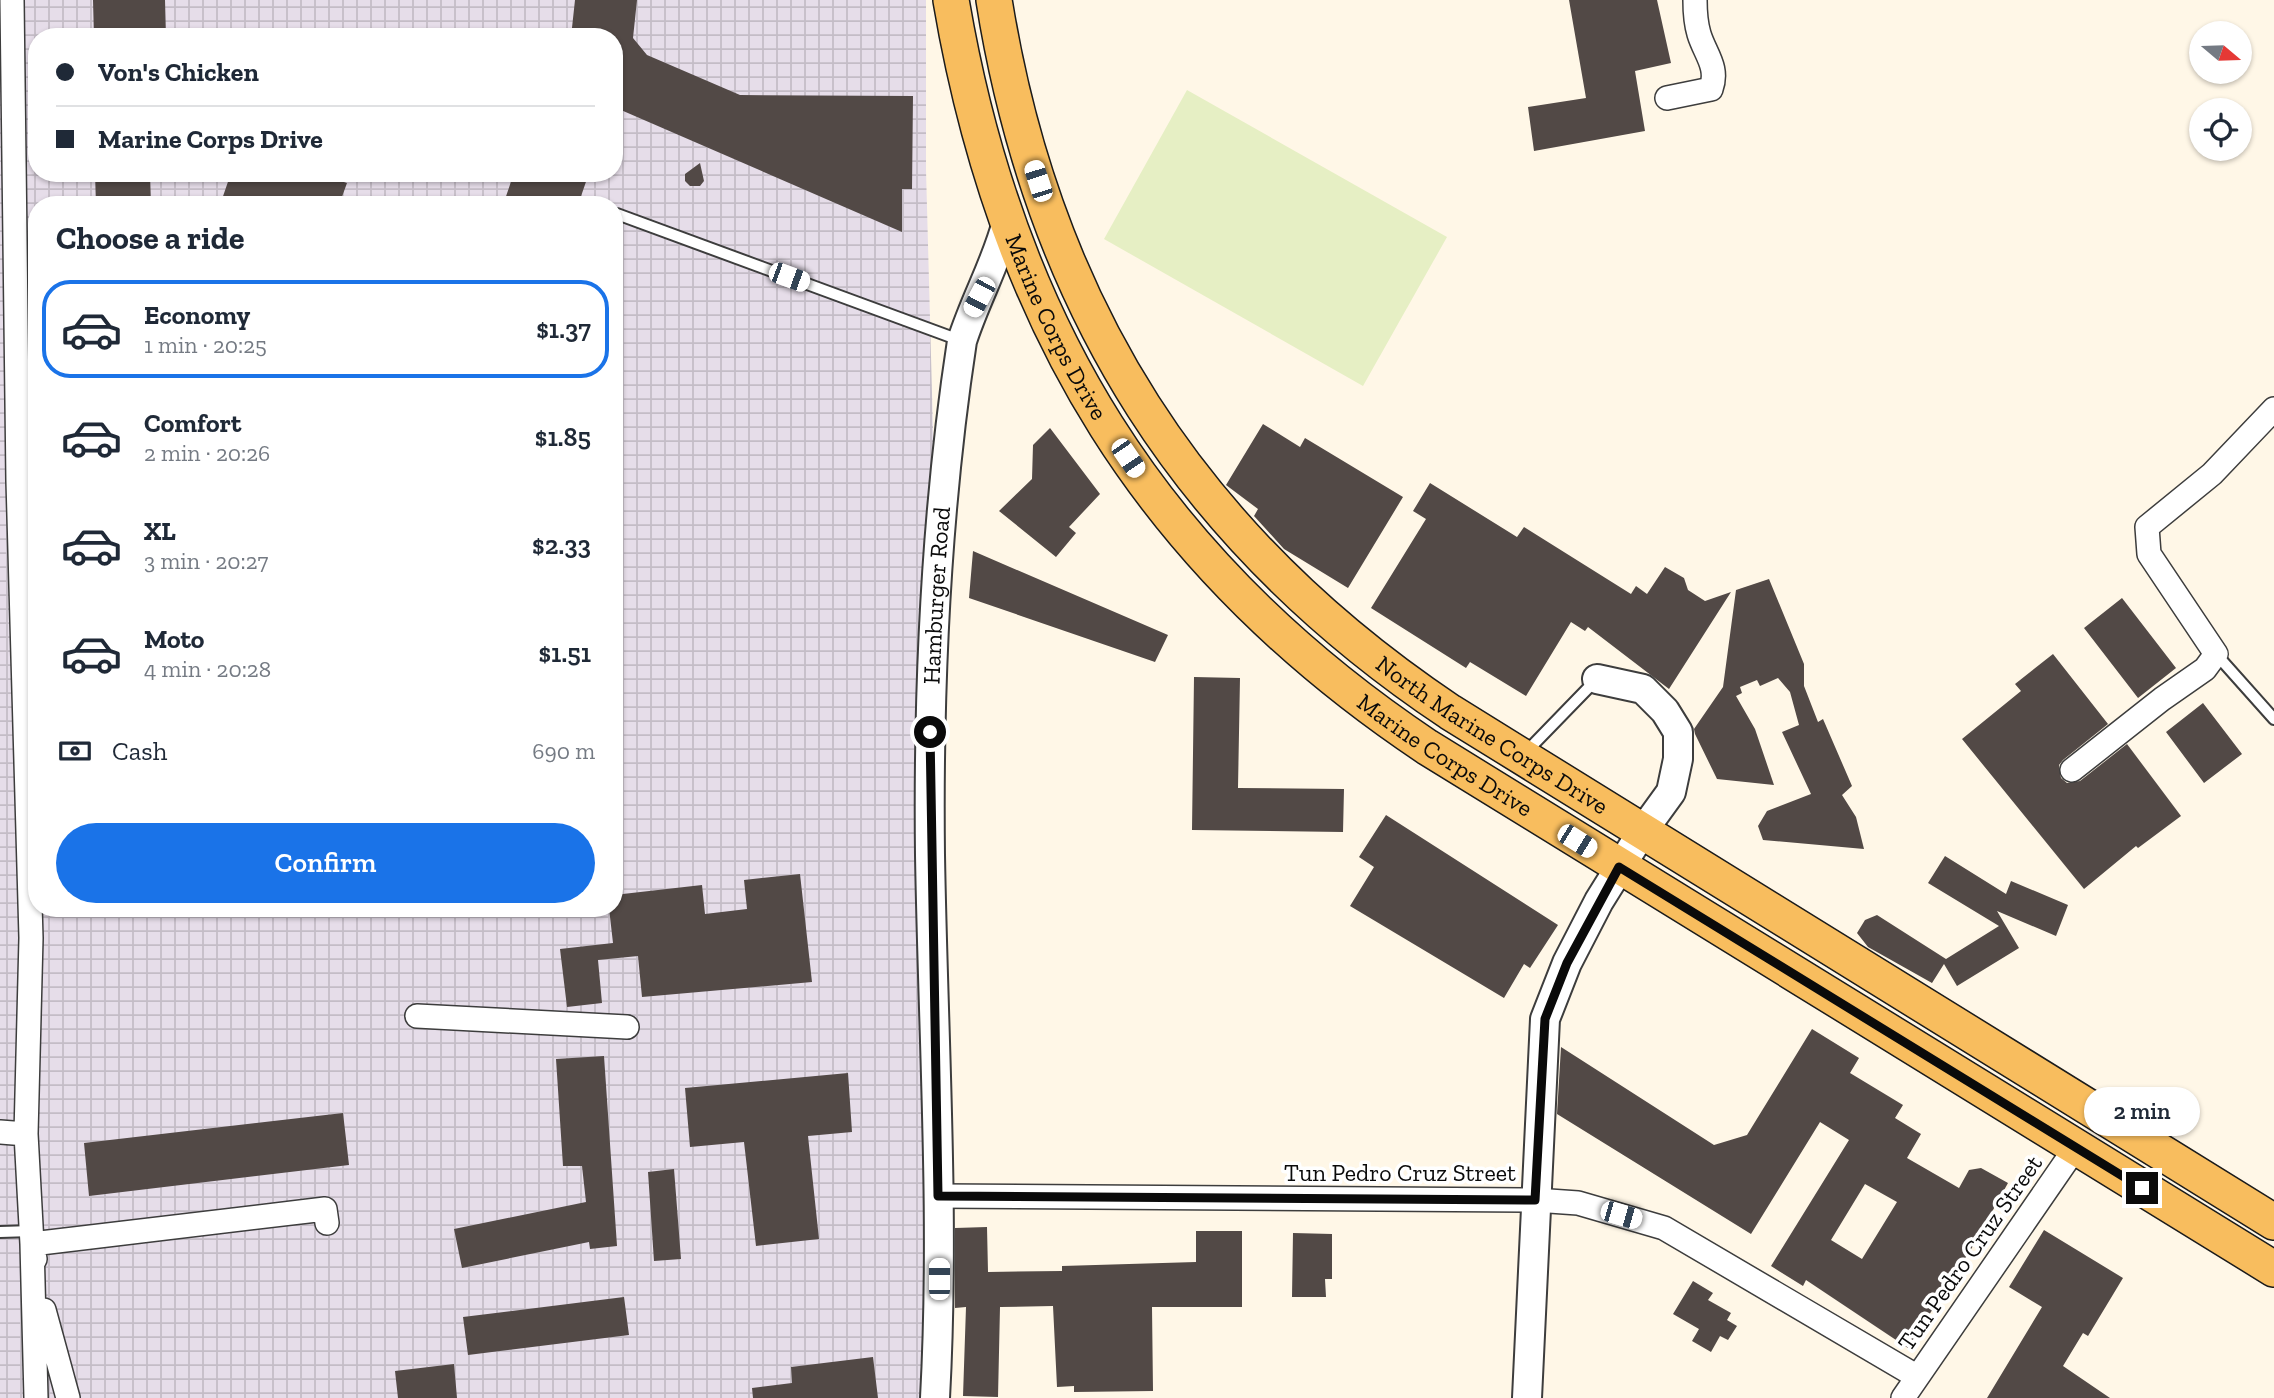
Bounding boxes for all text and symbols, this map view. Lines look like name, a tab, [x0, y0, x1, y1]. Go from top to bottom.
north arrow	[2189, 21, 2252, 84]
map controls	[2189, 21, 2252, 161]
text: Von's Chicken	[98, 56, 259, 88]
button: locate	[2189, 98, 2252, 161]
text: Marine Corps Drive	[98, 123, 323, 155]
car	[1022, 158, 1055, 204]
text: Choose a ride	[56, 219, 244, 257]
street label: Marine Corps Drive	[999, 230, 1114, 425]
car	[766, 260, 813, 294]
car	[960, 274, 999, 320]
icon: car	[60, 298, 123, 361]
text: Economy	[144, 299, 250, 331]
text: $1.37	[536, 313, 591, 345]
text: 1 min · 20:25	[144, 331, 267, 359]
icon: car	[60, 406, 123, 469]
text: Comfort	[144, 407, 241, 439]
text: $1.85	[535, 421, 591, 453]
car	[1108, 435, 1149, 481]
text: 2 min · 20:26	[144, 439, 270, 467]
street label: Hamburger Road	[917, 505, 956, 685]
icon: car	[60, 514, 123, 577]
text: XL	[144, 515, 176, 547]
text: $2.33	[532, 529, 591, 561]
text: 3 min · 20:27	[144, 547, 268, 575]
icon: car	[60, 622, 123, 685]
text: Moto	[144, 623, 204, 655]
text: $1.51	[539, 637, 591, 669]
street label: North Marine Corps Drive	[1371, 649, 1613, 821]
text: 4 min · 20:28	[144, 655, 271, 683]
street label: Marine Corps Drive	[1352, 688, 1538, 822]
route start	[914, 716, 946, 748]
icon: cash	[56, 732, 94, 770]
text: Cash	[112, 735, 167, 767]
text: 690 m	[532, 737, 595, 765]
car	[1554, 821, 1601, 861]
button: Confirm	[56, 823, 595, 903]
callout: 2 min	[2084, 1086, 2200, 1136]
text: 2 min	[2113, 1097, 2171, 1125]
street label: Tun Pedro Cruz Street	[1891, 1149, 2048, 1356]
street label: Tun Pedro Cruz Street	[1284, 1158, 1516, 1187]
route end	[2126, 1172, 2158, 1204]
car	[1598, 1199, 1645, 1231]
car	[929, 1258, 950, 1300]

